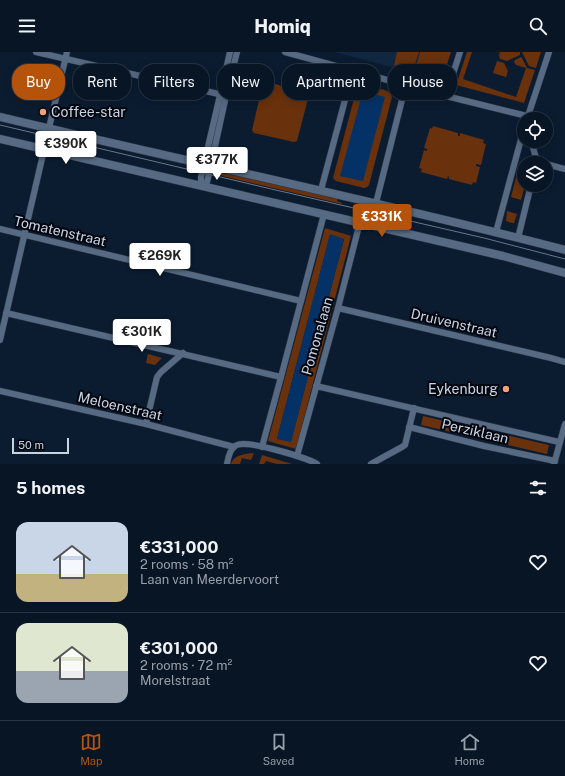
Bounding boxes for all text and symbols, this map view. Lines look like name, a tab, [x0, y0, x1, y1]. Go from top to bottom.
icon: menu	[16, 15, 38, 37]
icon: search	[527, 15, 549, 37]
text: Homiq	[254, 16, 311, 37]
chip: Buy	[12, 64, 65, 100]
chip: Rent	[73, 64, 131, 100]
chip: Filters	[139, 64, 209, 100]
chip: New	[217, 64, 274, 100]
chip: Apartment	[282, 64, 380, 100]
chip: House	[388, 64, 457, 100]
place label: Coffee-star	[51, 104, 126, 120]
marker: Coffee-star	[38, 107, 48, 117]
map controls	[517, 112, 553, 192]
button: locate	[517, 112, 553, 148]
pin: €390K	[38, 131, 94, 165]
text: €390K	[44, 136, 88, 151]
pin: €377K	[189, 147, 245, 181]
text: €377K	[196, 152, 238, 167]
button: layers	[517, 156, 553, 192]
pin: €331K	[354, 204, 410, 238]
text: €331K	[362, 209, 402, 224]
street label: Tomatenstraat	[12, 213, 108, 249]
pin: €269K	[132, 243, 188, 277]
text: €269K	[138, 248, 182, 263]
street label: Pomonalaan	[298, 295, 336, 377]
street label: Druivenstraat	[409, 305, 499, 341]
pin: €301K	[114, 319, 170, 353]
text: €301K	[122, 324, 162, 339]
place label: Eykenburg	[428, 381, 498, 397]
marker: Eykenburg	[501, 384, 511, 394]
street label: Meloenstraat	[76, 389, 164, 423]
street label: Perziklaan	[440, 416, 510, 446]
scale bar	[12, 436, 69, 455]
text: 50 m	[18, 439, 44, 451]
icon: filters	[527, 477, 549, 499]
text: 5 homes	[16, 478, 85, 498]
text: €331,000	[140, 537, 218, 557]
icon: home	[48, 538, 96, 586]
icon: heart	[527, 551, 549, 573]
text: 2 rooms · 58 m²	[140, 557, 233, 572]
text: Laan van Meerdervoort	[140, 572, 279, 587]
text: €301,000	[140, 638, 218, 658]
icon: home	[48, 639, 96, 687]
icon: heart	[527, 652, 549, 674]
text: 2 rooms · 72 m²	[140, 658, 232, 673]
text: Morelstraat	[140, 673, 210, 688]
tab: Map	[80, 731, 102, 767]
tab: Saved	[263, 731, 294, 767]
tab: Home	[455, 731, 485, 767]

